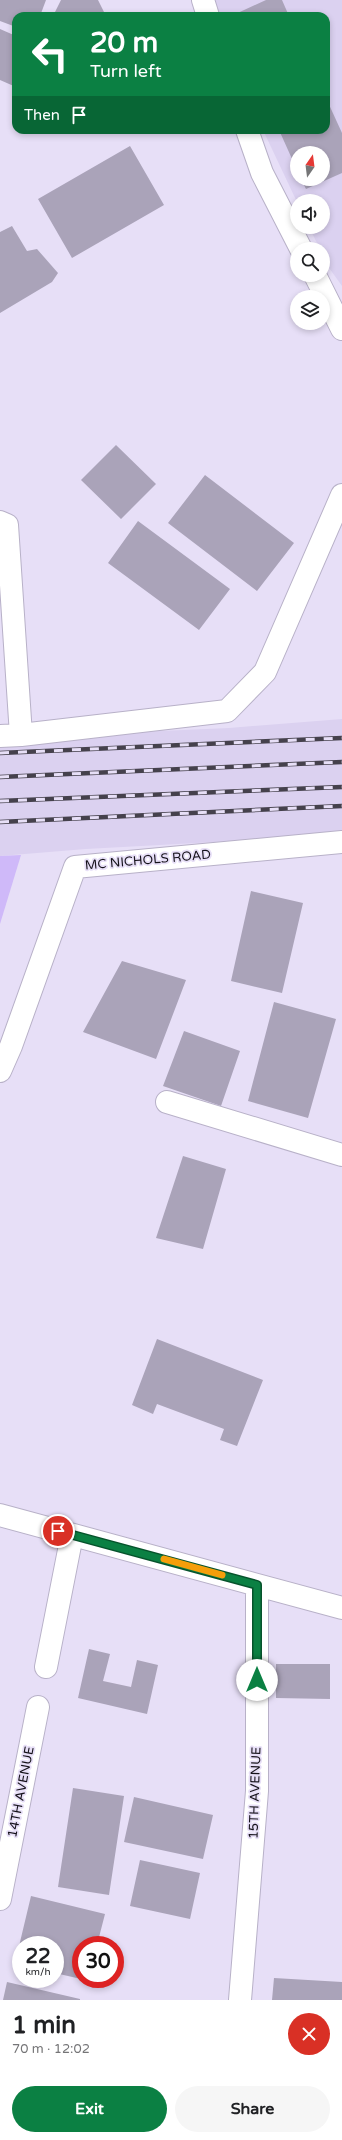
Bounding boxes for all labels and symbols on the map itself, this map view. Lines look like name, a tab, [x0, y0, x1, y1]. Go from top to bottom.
north arrow	[290, 146, 330, 186]
street label: MC NICHOLS ROAD	[84, 846, 212, 873]
pin	[41, 1514, 75, 1548]
position arrow	[236, 1659, 278, 1701]
street label: 14TH AVENUE	[4, 1745, 38, 1839]
street label: 15TH AVENUE	[245, 1747, 265, 1839]
speed limit sign: 30	[72, 1936, 124, 1988]

